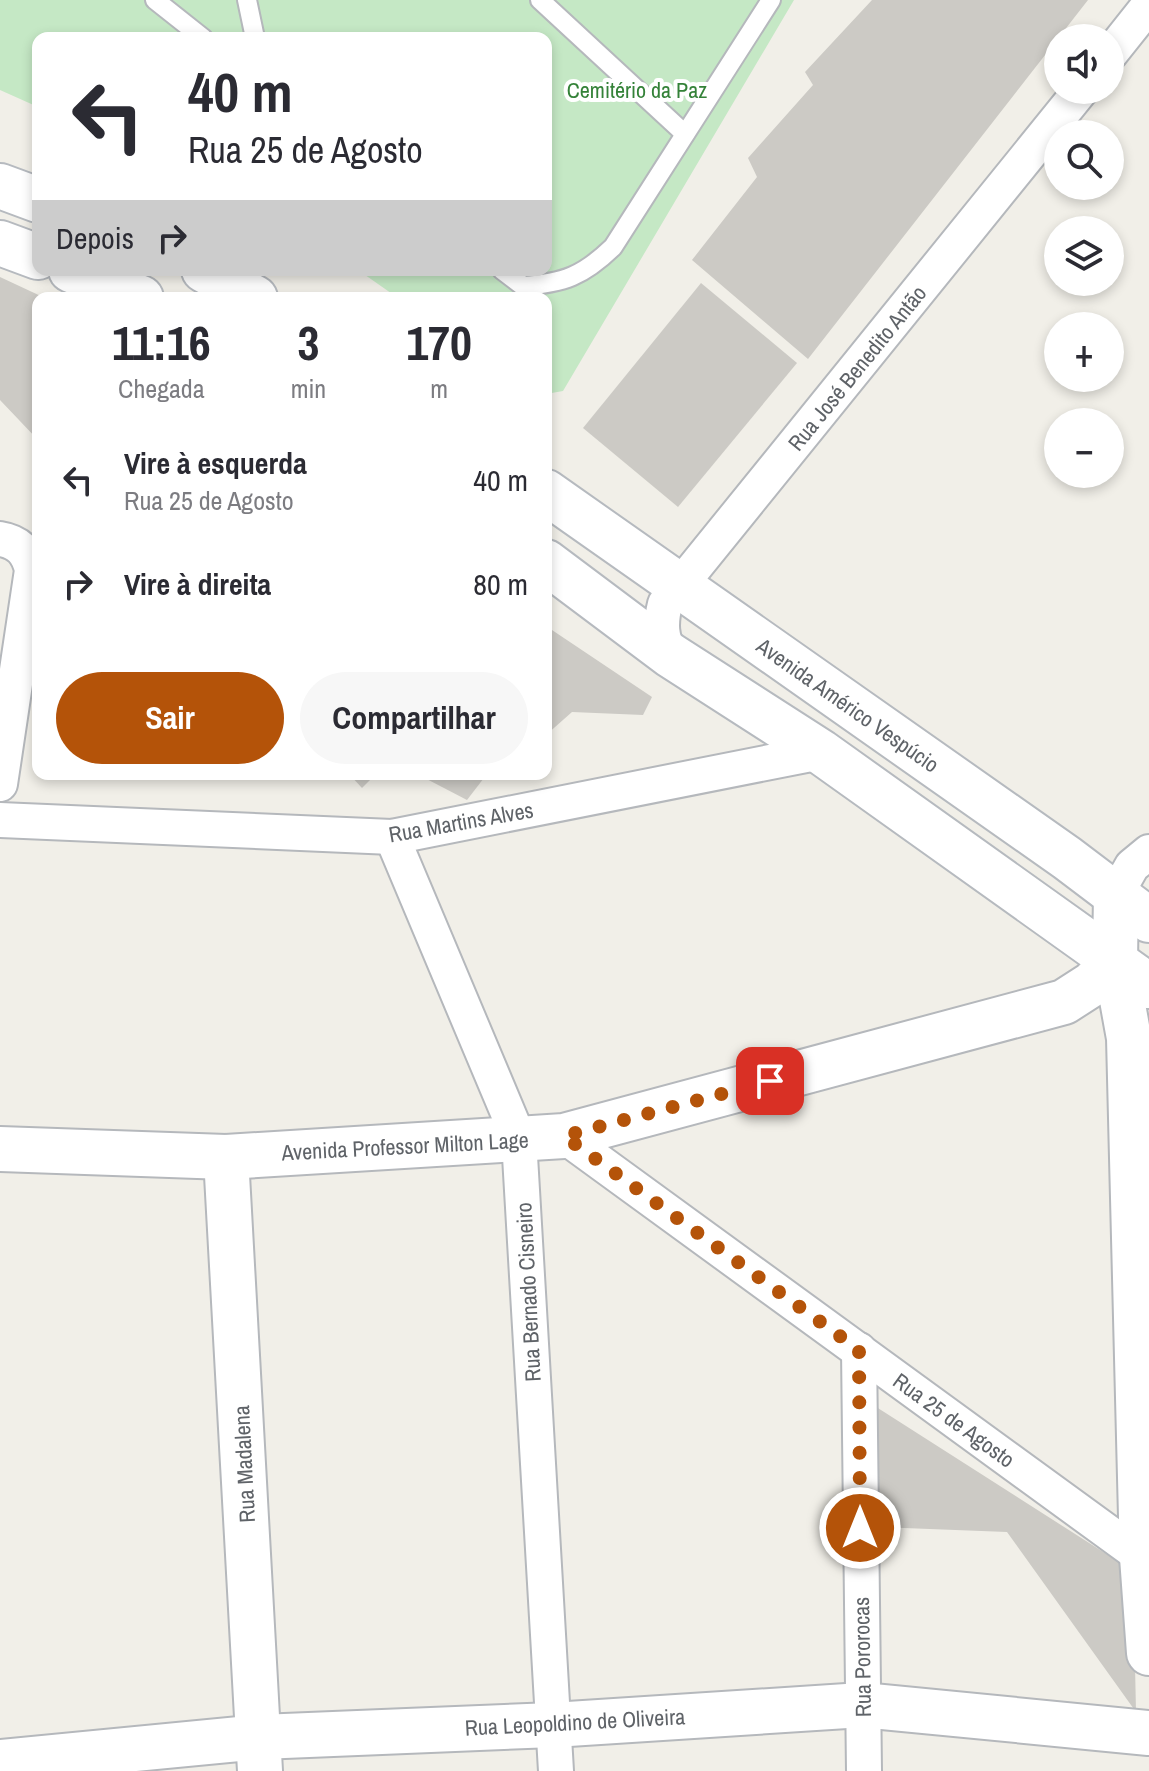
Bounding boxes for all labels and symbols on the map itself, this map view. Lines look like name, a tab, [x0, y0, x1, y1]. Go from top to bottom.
park label: Cemitério da Paz	[567, 75, 707, 105]
street label: Rua José Benedito Antão	[781, 279, 933, 457]
street label: Avenida Américo Vespúcio	[750, 630, 945, 779]
street label: Rua Martins Alves	[386, 795, 536, 849]
pin	[736, 1047, 804, 1115]
street label: Avenida Professor Milton Lage	[280, 1125, 529, 1168]
street label: Rua Bernado Cisneiro	[508, 1202, 548, 1382]
street label: Rua 25 de Agosto	[887, 1366, 1021, 1474]
street label: Rua Madalena	[226, 1405, 262, 1523]
position arrow	[818, 1486, 902, 1570]
street label: Rua Pororocas	[846, 1597, 878, 1717]
street label: Rua Leopoldino de Oliveira	[464, 1701, 686, 1743]

